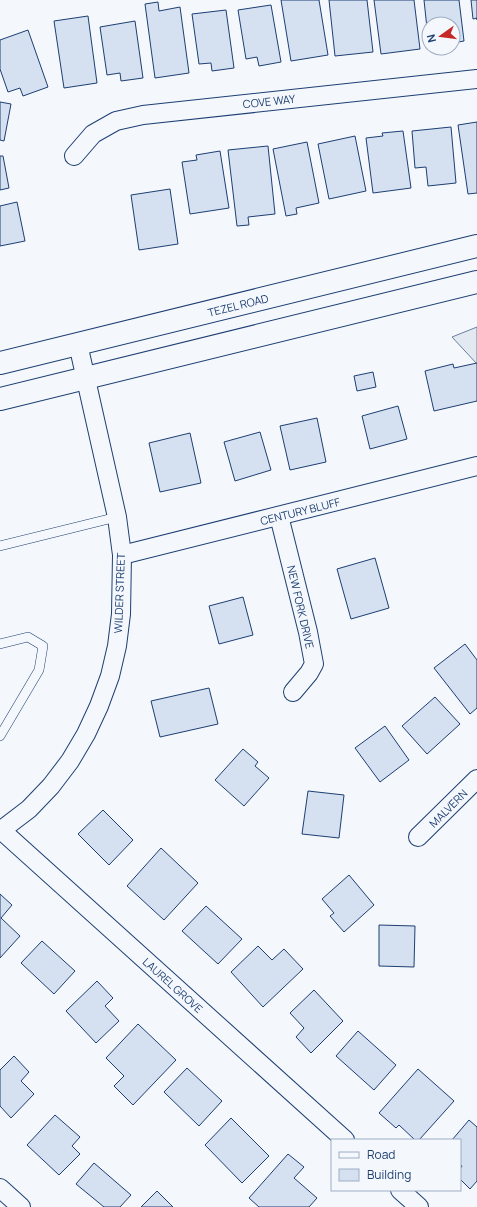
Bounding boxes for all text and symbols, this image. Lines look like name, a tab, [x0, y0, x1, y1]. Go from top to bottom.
north arrow	[421, 16, 461, 56]
text: N	[423, 33, 439, 44]
street label: COVE WAY	[242, 91, 297, 111]
street label: TEZEL ROAD	[206, 290, 270, 320]
street label: CENTURY BLUFF	[259, 494, 342, 528]
street label: WILDER STREET	[110, 552, 128, 634]
street label: NEW FORK DRIVE	[284, 564, 318, 650]
street label: MALVERN	[426, 786, 470, 830]
street label: LAUREL GROVE	[140, 954, 206, 1016]
legend	[331, 1139, 461, 1191]
text: Road	[367, 1146, 395, 1163]
text: Building	[367, 1166, 411, 1183]

